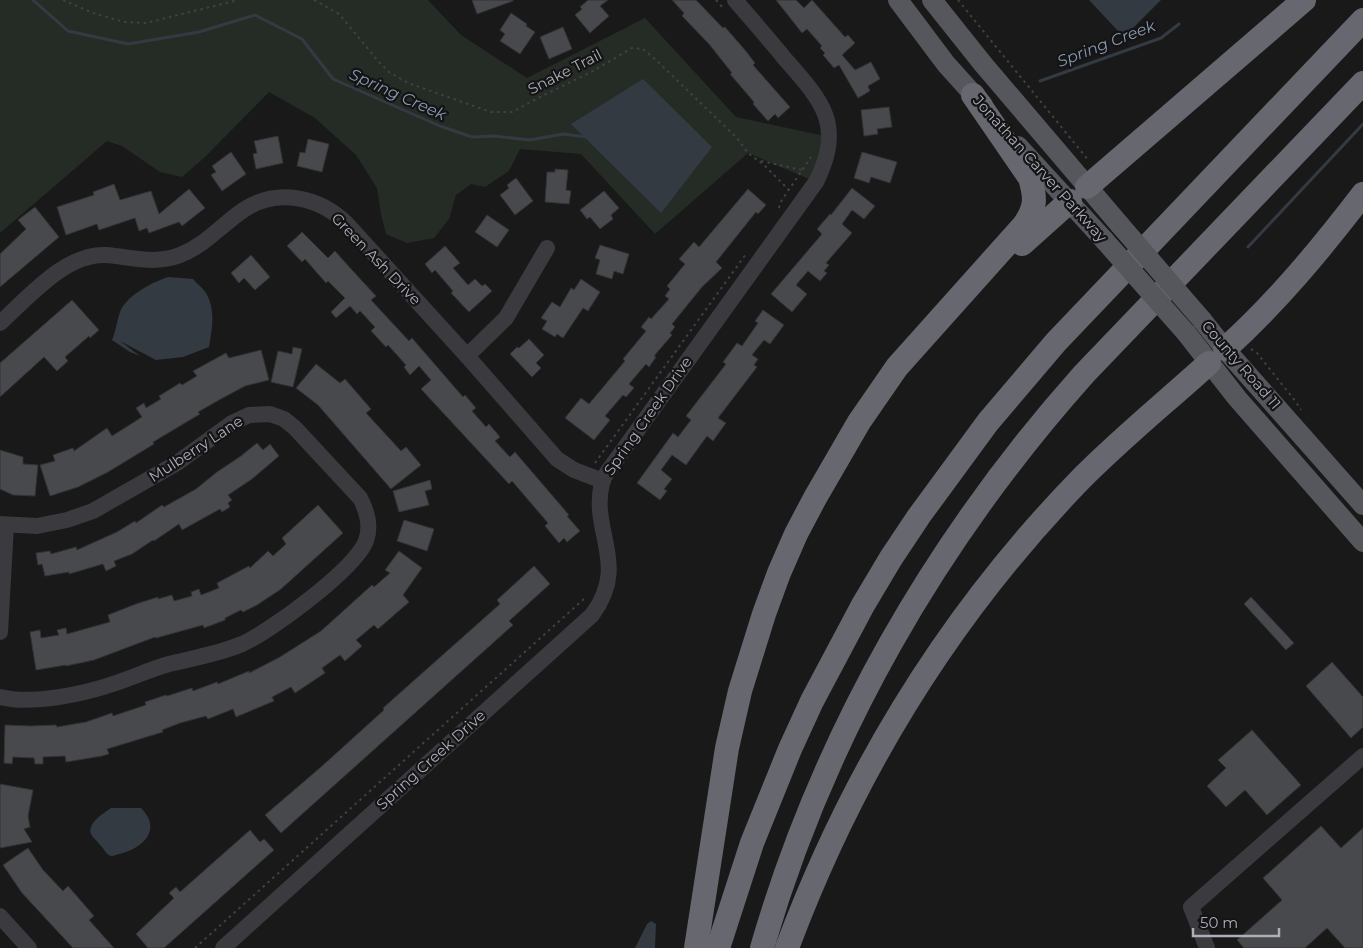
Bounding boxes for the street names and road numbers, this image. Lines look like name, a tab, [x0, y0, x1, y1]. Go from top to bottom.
street label: Snake Trail	[525, 45, 605, 98]
street label: Jonathan Carver Parkway	[969, 91, 1112, 247]
street label: Green Ash Drive	[328, 209, 425, 309]
street label: County Road 11	[1198, 316, 1285, 413]
street label: Spring Creek Drive	[600, 353, 696, 479]
street label: Mulberry Lane	[145, 411, 246, 486]
street label: Spring Creek Drive	[372, 706, 489, 814]

